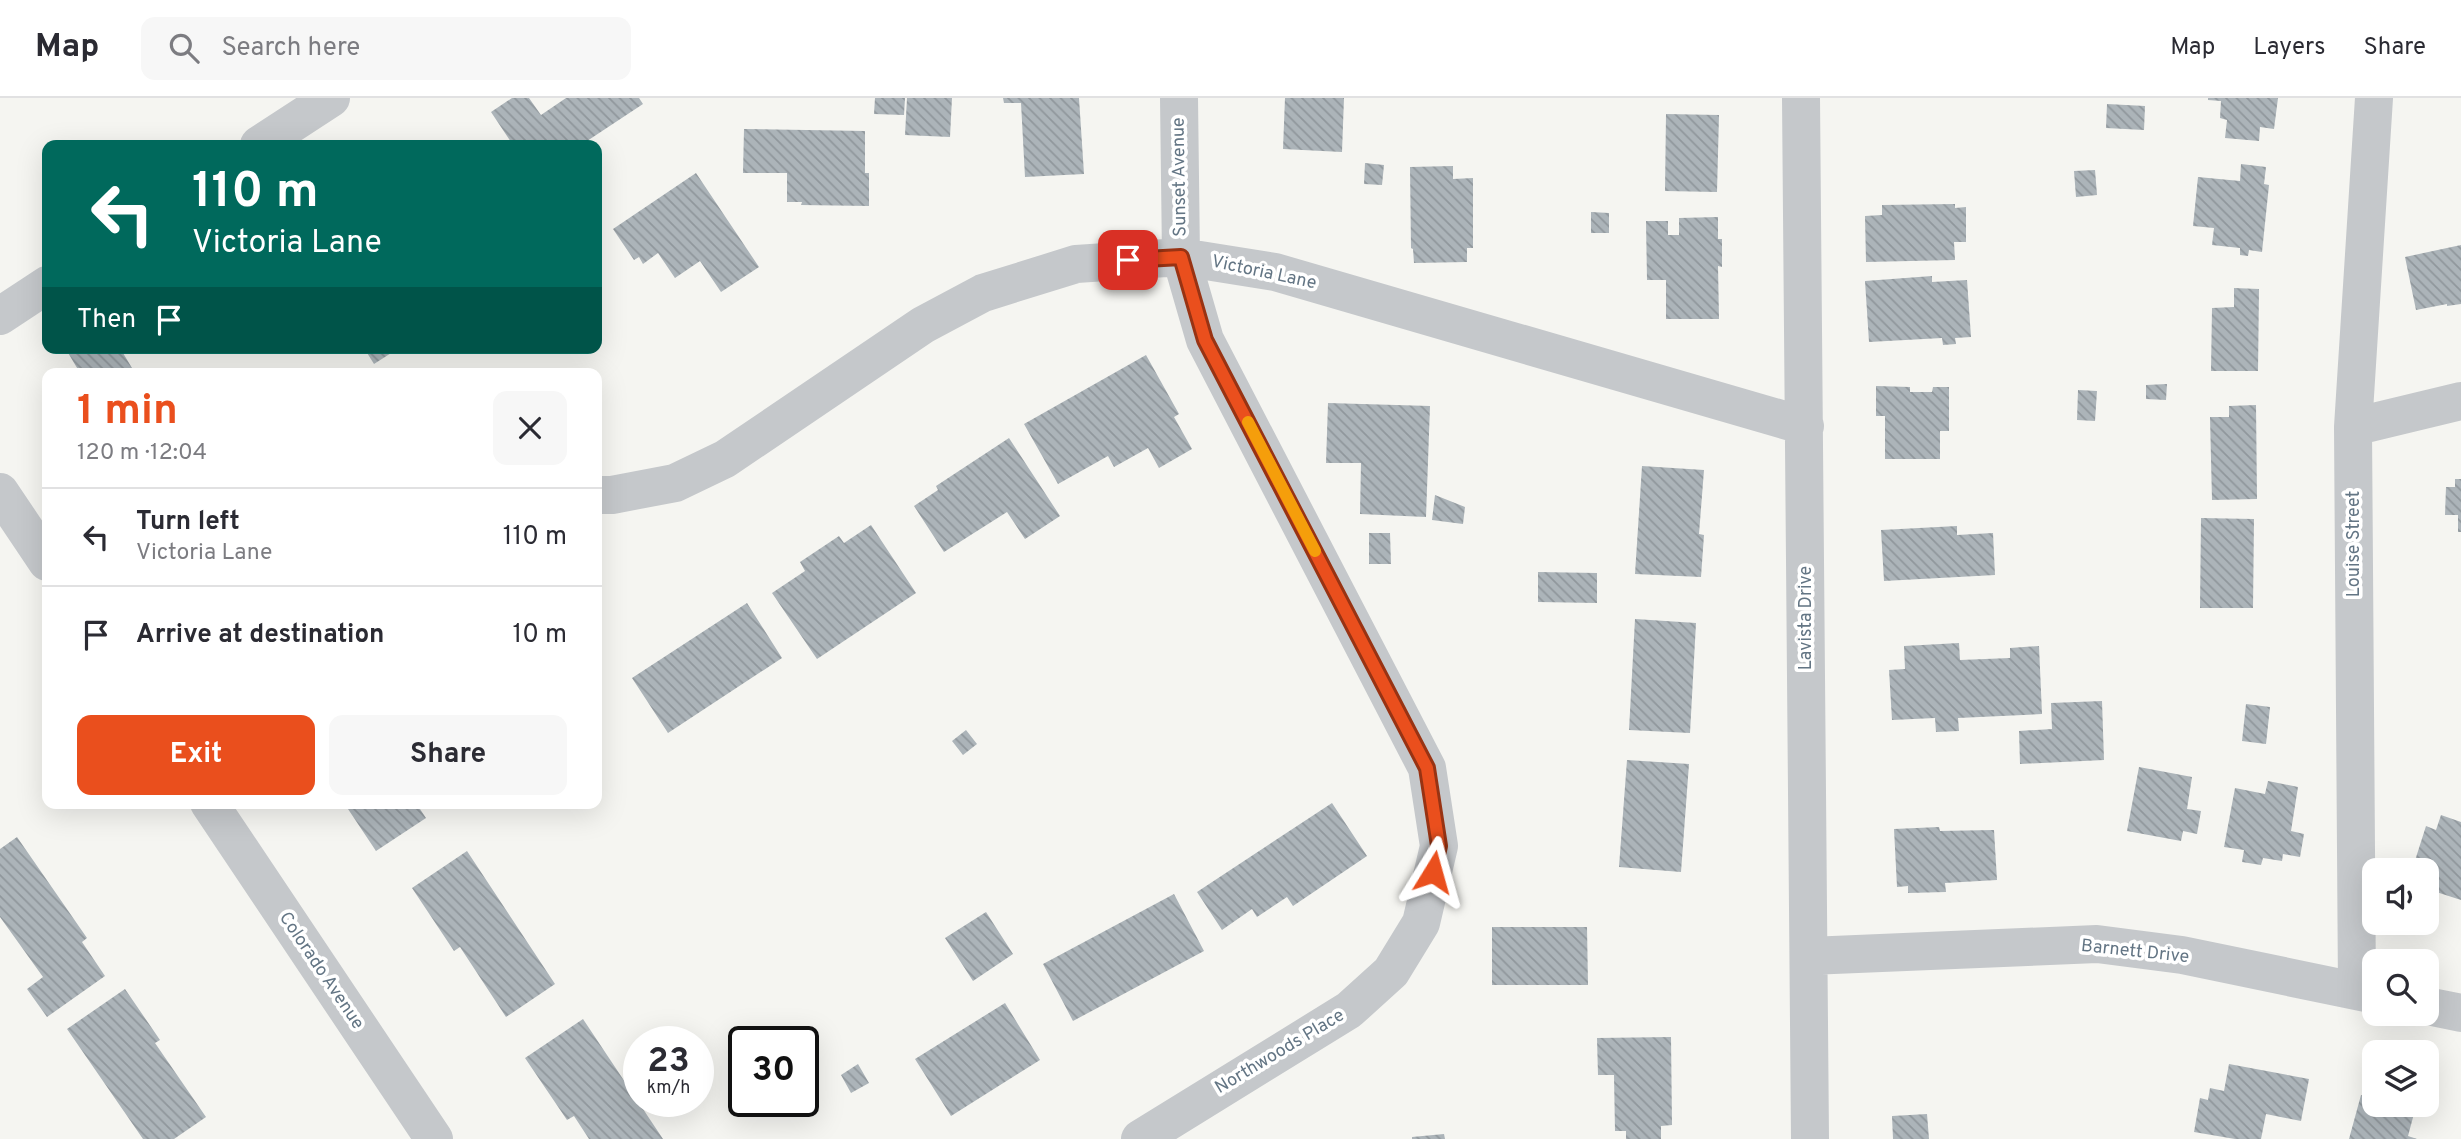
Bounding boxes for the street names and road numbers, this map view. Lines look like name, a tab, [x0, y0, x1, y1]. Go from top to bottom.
street label: Sunset Avenue	[1167, 117, 1193, 237]
street label: Victoria Lane	[1209, 251, 1319, 295]
street label: Louise Street	[2343, 491, 2366, 597]
street label: Lavista Drive	[1795, 566, 1818, 670]
street label: Colorado Avenue	[273, 908, 369, 1034]
street label: Barnett Drive	[2080, 935, 2190, 969]
street label: Northwoods Place	[1211, 1004, 1349, 1100]

